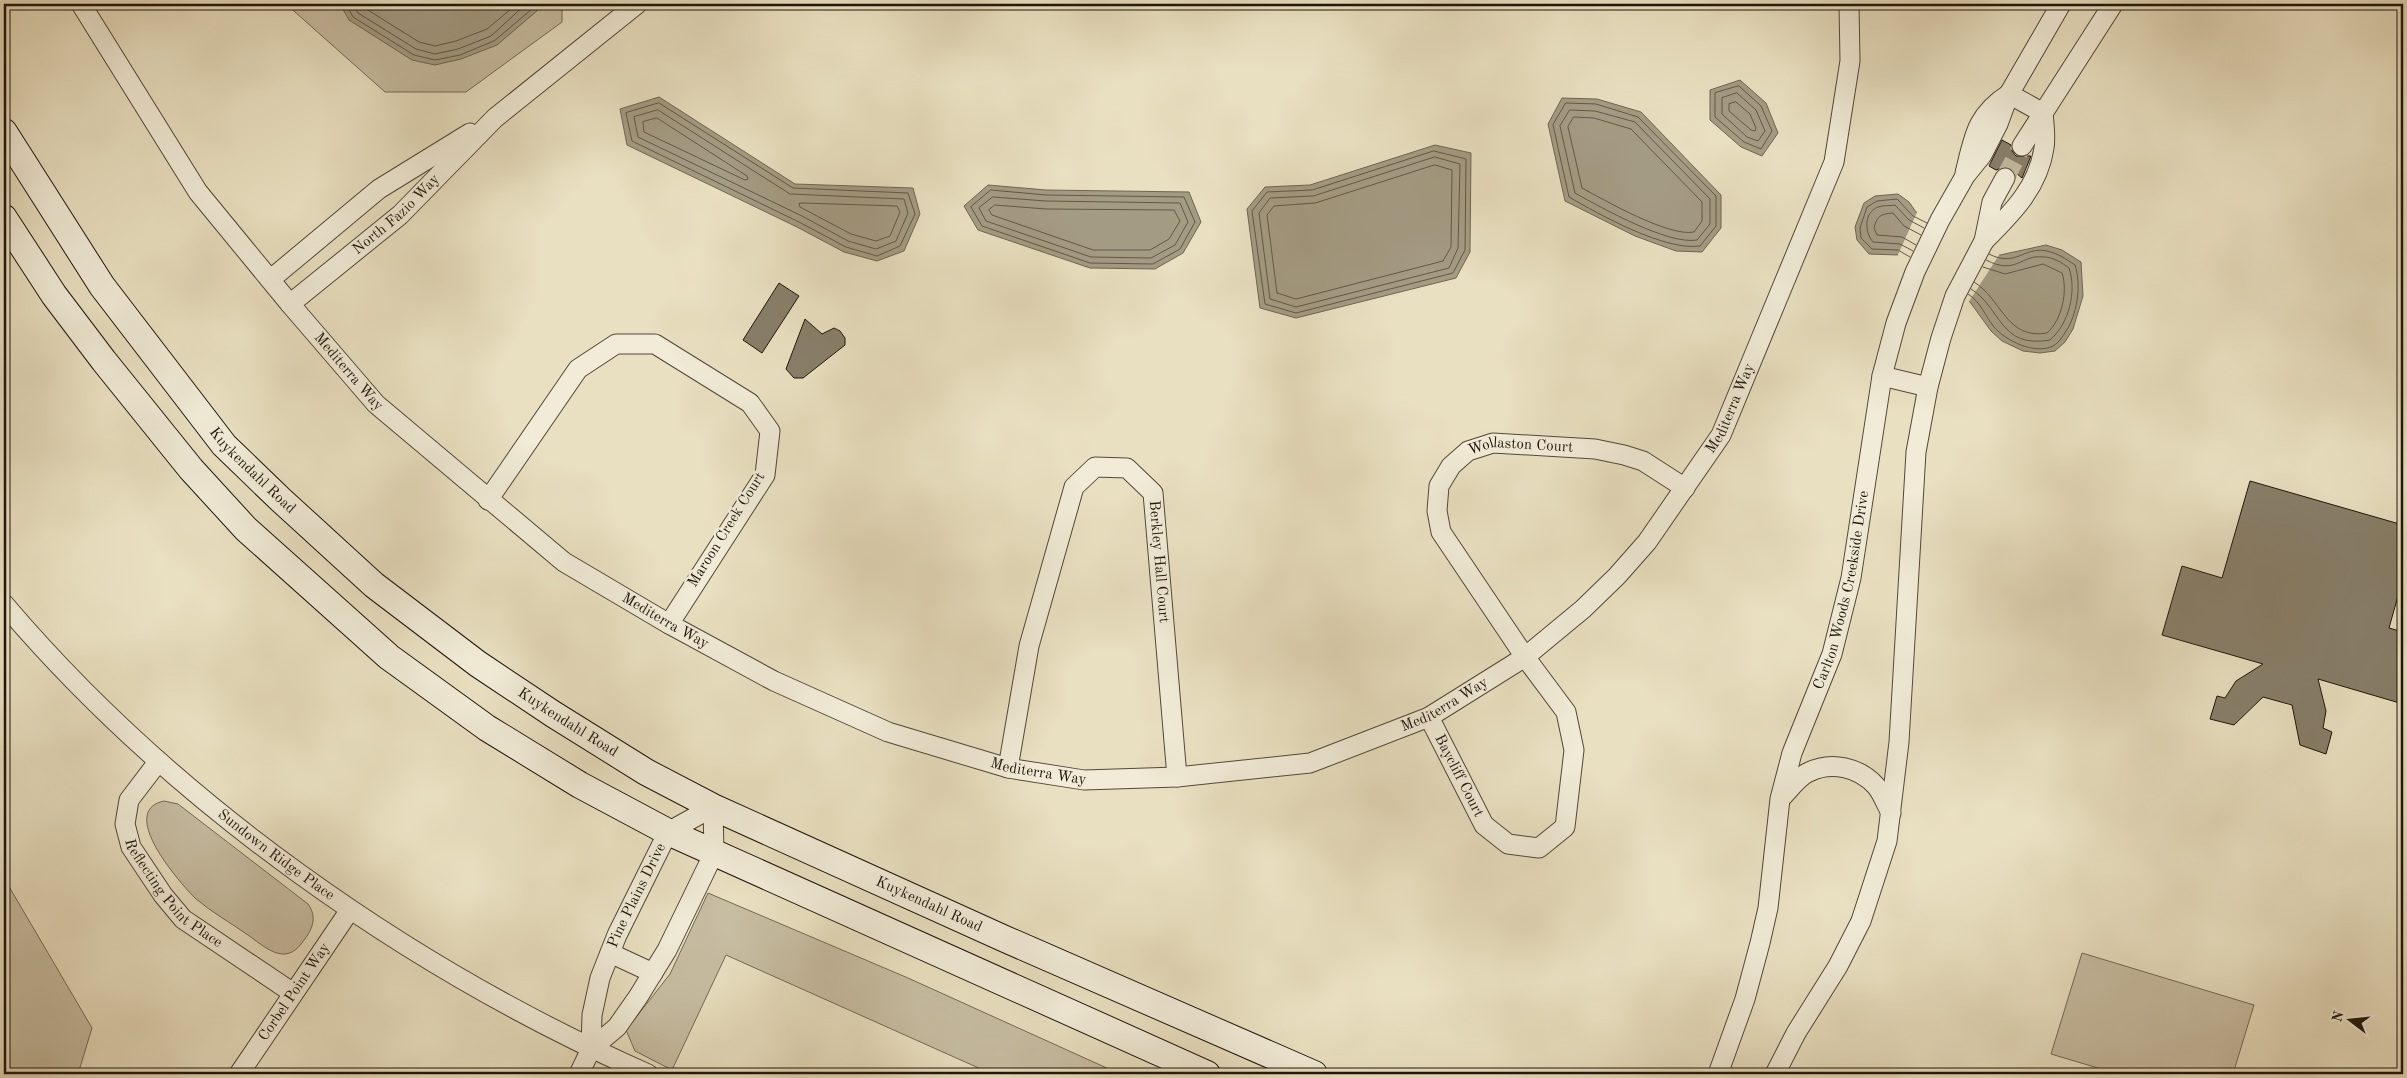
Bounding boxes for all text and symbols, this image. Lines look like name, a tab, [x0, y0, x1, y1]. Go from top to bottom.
street label: North Fazio Way	[350, 172, 443, 258]
street label: Mediterra Way	[311, 330, 386, 414]
street label: Mediterra Way	[1703, 361, 1757, 456]
street label: Kuykendahl Road	[206, 425, 298, 517]
street label: Wollaston Court	[1466, 436, 1574, 458]
street label: Maroon Creek Court	[686, 470, 768, 590]
street label: Carlton Woods Creekside Drive	[1811, 490, 1872, 692]
street label: Berkley Hall Court	[1146, 500, 1171, 623]
street label: Mediterra Way	[619, 590, 711, 652]
street label: Mediterra Way	[1399, 675, 1491, 735]
street label: Kuykendahl Road	[515, 685, 621, 760]
street label: Baycliff Court	[1432, 732, 1486, 820]
street label: Mediterra Way	[988, 756, 1088, 788]
street label: Sundown Ridge Place	[215, 807, 337, 903]
street label: Reflecting Point Place	[122, 837, 225, 951]
street label: Pine Plains Drive	[605, 841, 669, 950]
street label: Kuykendahl Road	[873, 874, 985, 935]
street label: Corbel Point Way	[256, 940, 333, 1044]
north arrow	[2324, 996, 2374, 1046]
text: N	[2330, 1009, 2347, 1024]

